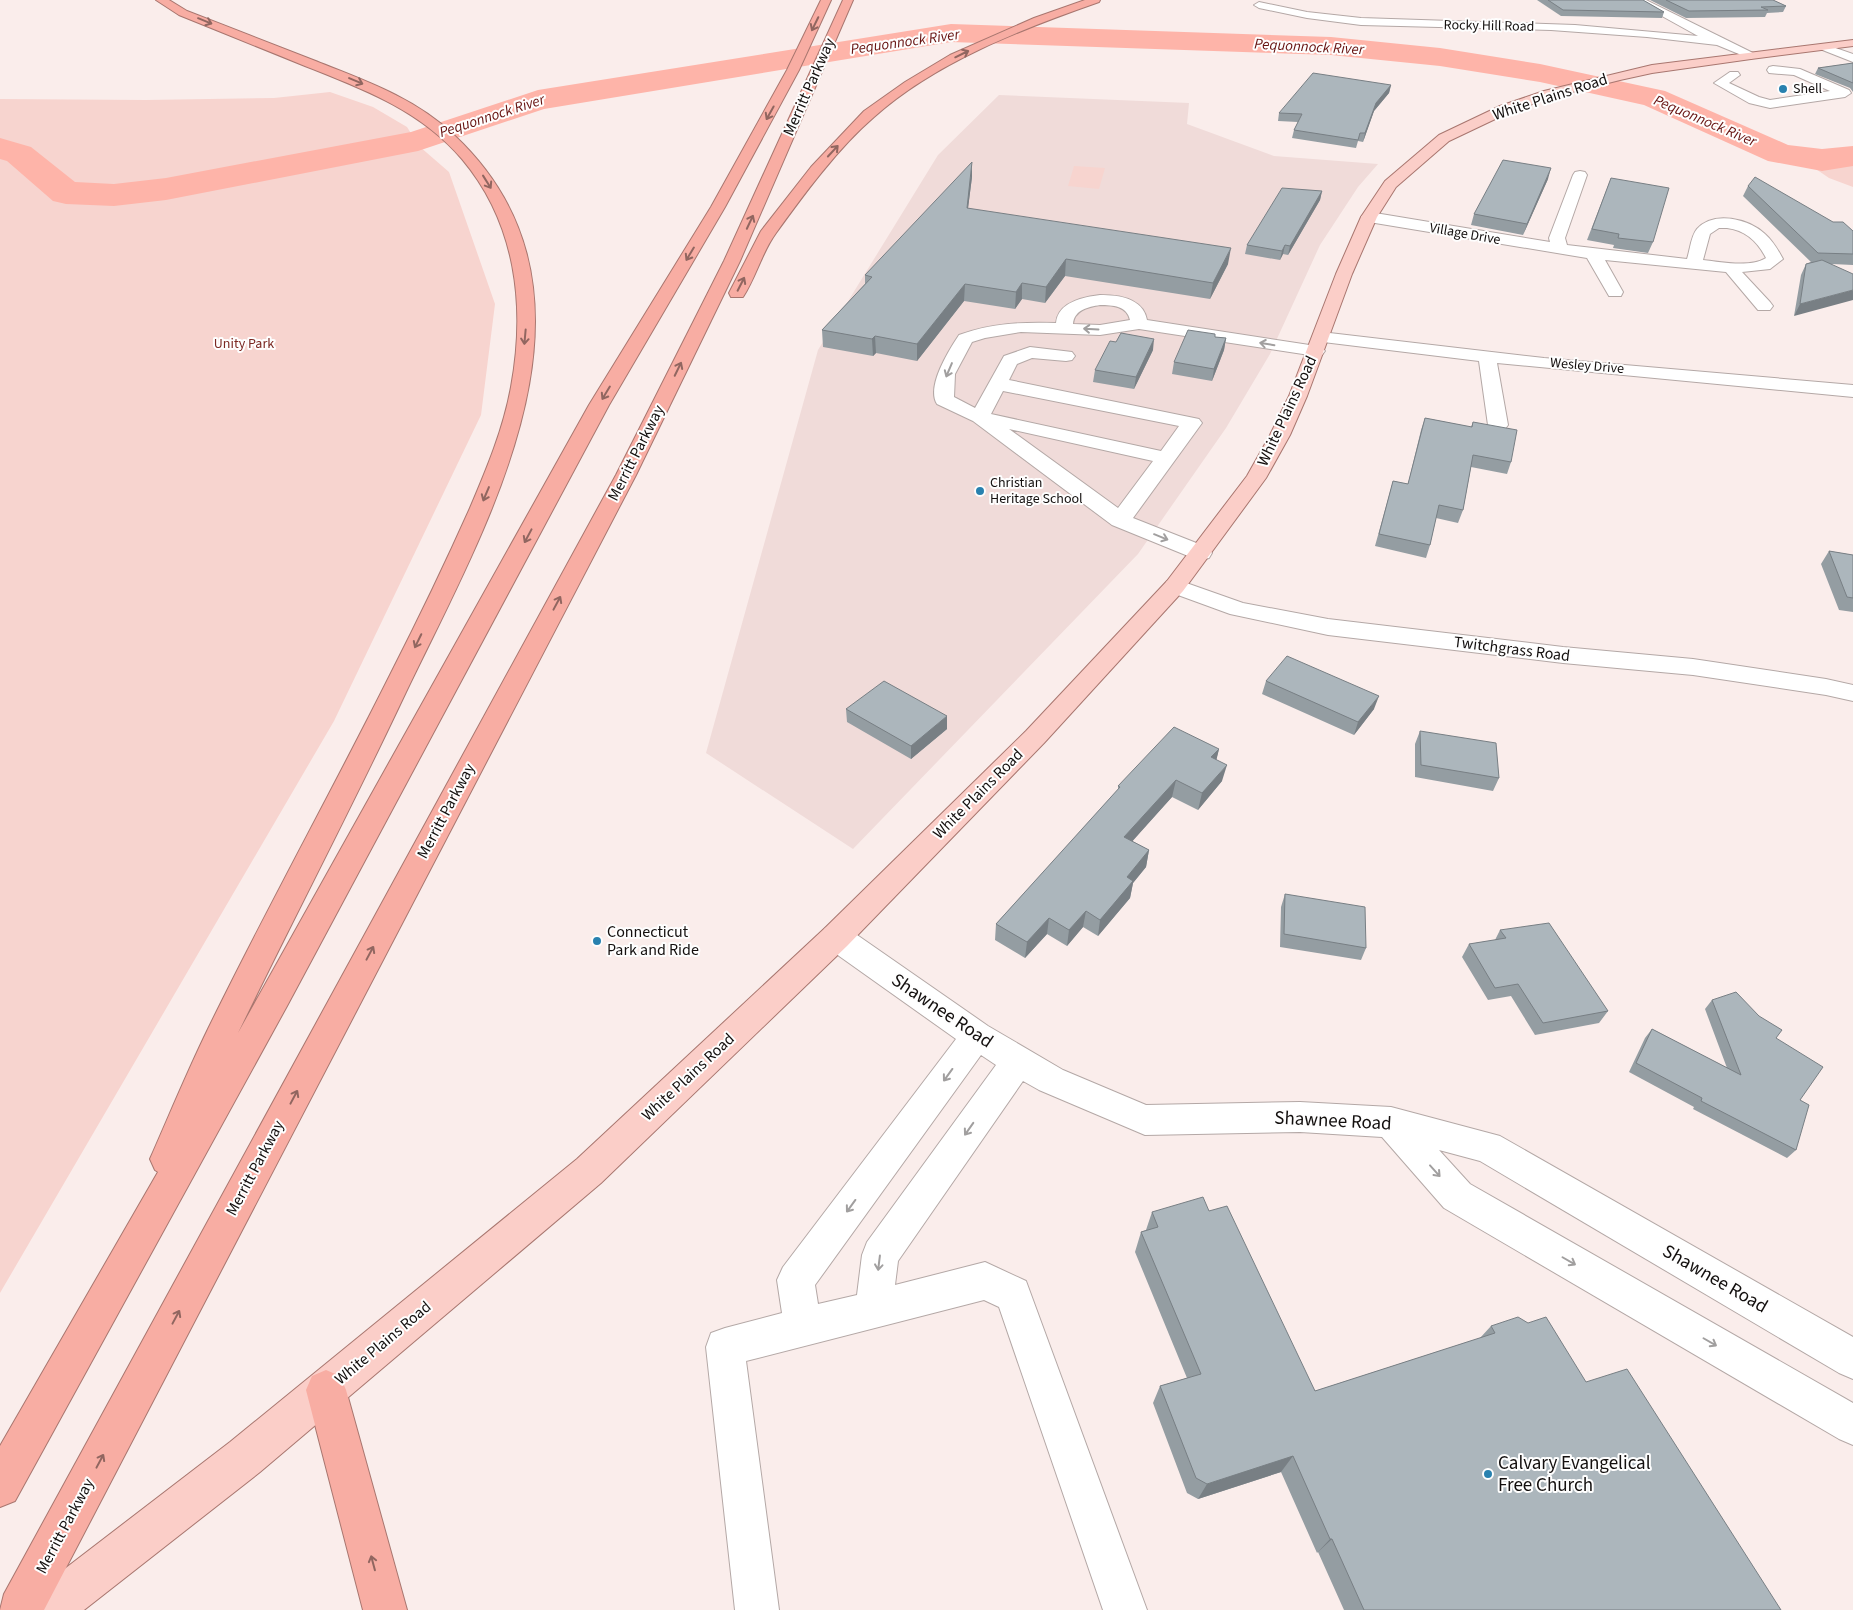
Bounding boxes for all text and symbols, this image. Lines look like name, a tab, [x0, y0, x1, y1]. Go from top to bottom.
street label: Rocky Hill Road	[1444, 15, 1534, 37]
one-way arrow	[197, 17, 212, 27]
one-way arrow	[810, 17, 820, 32]
water label: Pequonnock River	[849, 24, 962, 60]
street label: Merritt Parkway	[778, 34, 841, 139]
water label: Pequonnock River	[1254, 34, 1365, 60]
one-way arrow	[955, 49, 970, 59]
street label: White Plains Road	[1490, 68, 1610, 126]
one-way arrow	[348, 76, 363, 86]
place label: Shell	[1793, 79, 1823, 99]
marker: Shell	[1777, 83, 1789, 95]
water label: Pequonnock River	[437, 89, 548, 143]
water label: Pequonnock River	[1650, 90, 1760, 152]
one-way arrow	[764, 105, 774, 119]
one-way arrow	[827, 144, 839, 157]
one-way arrow	[483, 175, 493, 189]
one-way arrow	[745, 215, 755, 230]
street label: Village Drive	[1428, 218, 1502, 250]
one-way arrow	[684, 247, 694, 261]
one-way arrow	[737, 277, 746, 292]
one-way arrow	[1083, 325, 1099, 334]
one-way arrow	[521, 329, 530, 345]
park label: Unity Park	[214, 334, 274, 354]
one-way arrow	[1260, 338, 1276, 348]
street label: White Plains Road	[1252, 352, 1322, 470]
street label: Wesley Drive	[1549, 353, 1625, 379]
one-way arrow	[674, 361, 684, 376]
one-way arrow	[944, 362, 954, 377]
one-way arrow	[601, 386, 611, 400]
street label: Merritt Parkway	[602, 401, 670, 505]
place label: Christian Heritage School	[990, 473, 1083, 509]
marker: Christian Heritage School	[974, 485, 986, 497]
one-way arrow	[480, 486, 490, 501]
one-way arrow	[523, 528, 532, 543]
one-way arrow	[1153, 532, 1168, 542]
one-way arrow	[552, 596, 562, 611]
street label: Twitchgrass Road	[1453, 631, 1571, 667]
one-way arrow	[413, 634, 423, 649]
street label: White Plains Road	[928, 744, 1028, 844]
street label: Merritt Parkway	[412, 759, 481, 863]
place label: Connecticut Park and Ride	[607, 921, 699, 961]
marker: Connecticut Park and Ride	[591, 935, 603, 947]
one-way arrow	[366, 946, 375, 961]
street label: Shawnee Road	[886, 967, 998, 1055]
street label: White Plains Road	[637, 1028, 739, 1126]
one-way arrow	[943, 1068, 953, 1082]
one-way arrow	[289, 1089, 299, 1104]
street label: Shawnee Road	[1274, 1104, 1392, 1138]
street label: Merritt Parkway	[221, 1116, 290, 1220]
one-way arrow	[964, 1122, 974, 1136]
one-way arrow	[1429, 1165, 1441, 1178]
one-way arrow	[846, 1199, 856, 1213]
street label: Shawnee Road	[1657, 1238, 1773, 1320]
one-way arrow	[874, 1254, 884, 1270]
one-way arrow	[1562, 1256, 1576, 1266]
street label: White Plains Road	[330, 1296, 436, 1390]
one-way arrow	[172, 1310, 181, 1325]
one-way arrow	[1702, 1337, 1717, 1347]
place label: Calvary Evangelical Free Church	[1498, 1450, 1651, 1499]
one-way arrow	[95, 1454, 105, 1468]
marker: Calvary Evangelical Free Church	[1482, 1468, 1494, 1480]
street label: Merritt Parkway	[31, 1474, 100, 1578]
one-way arrow	[368, 1555, 377, 1571]

